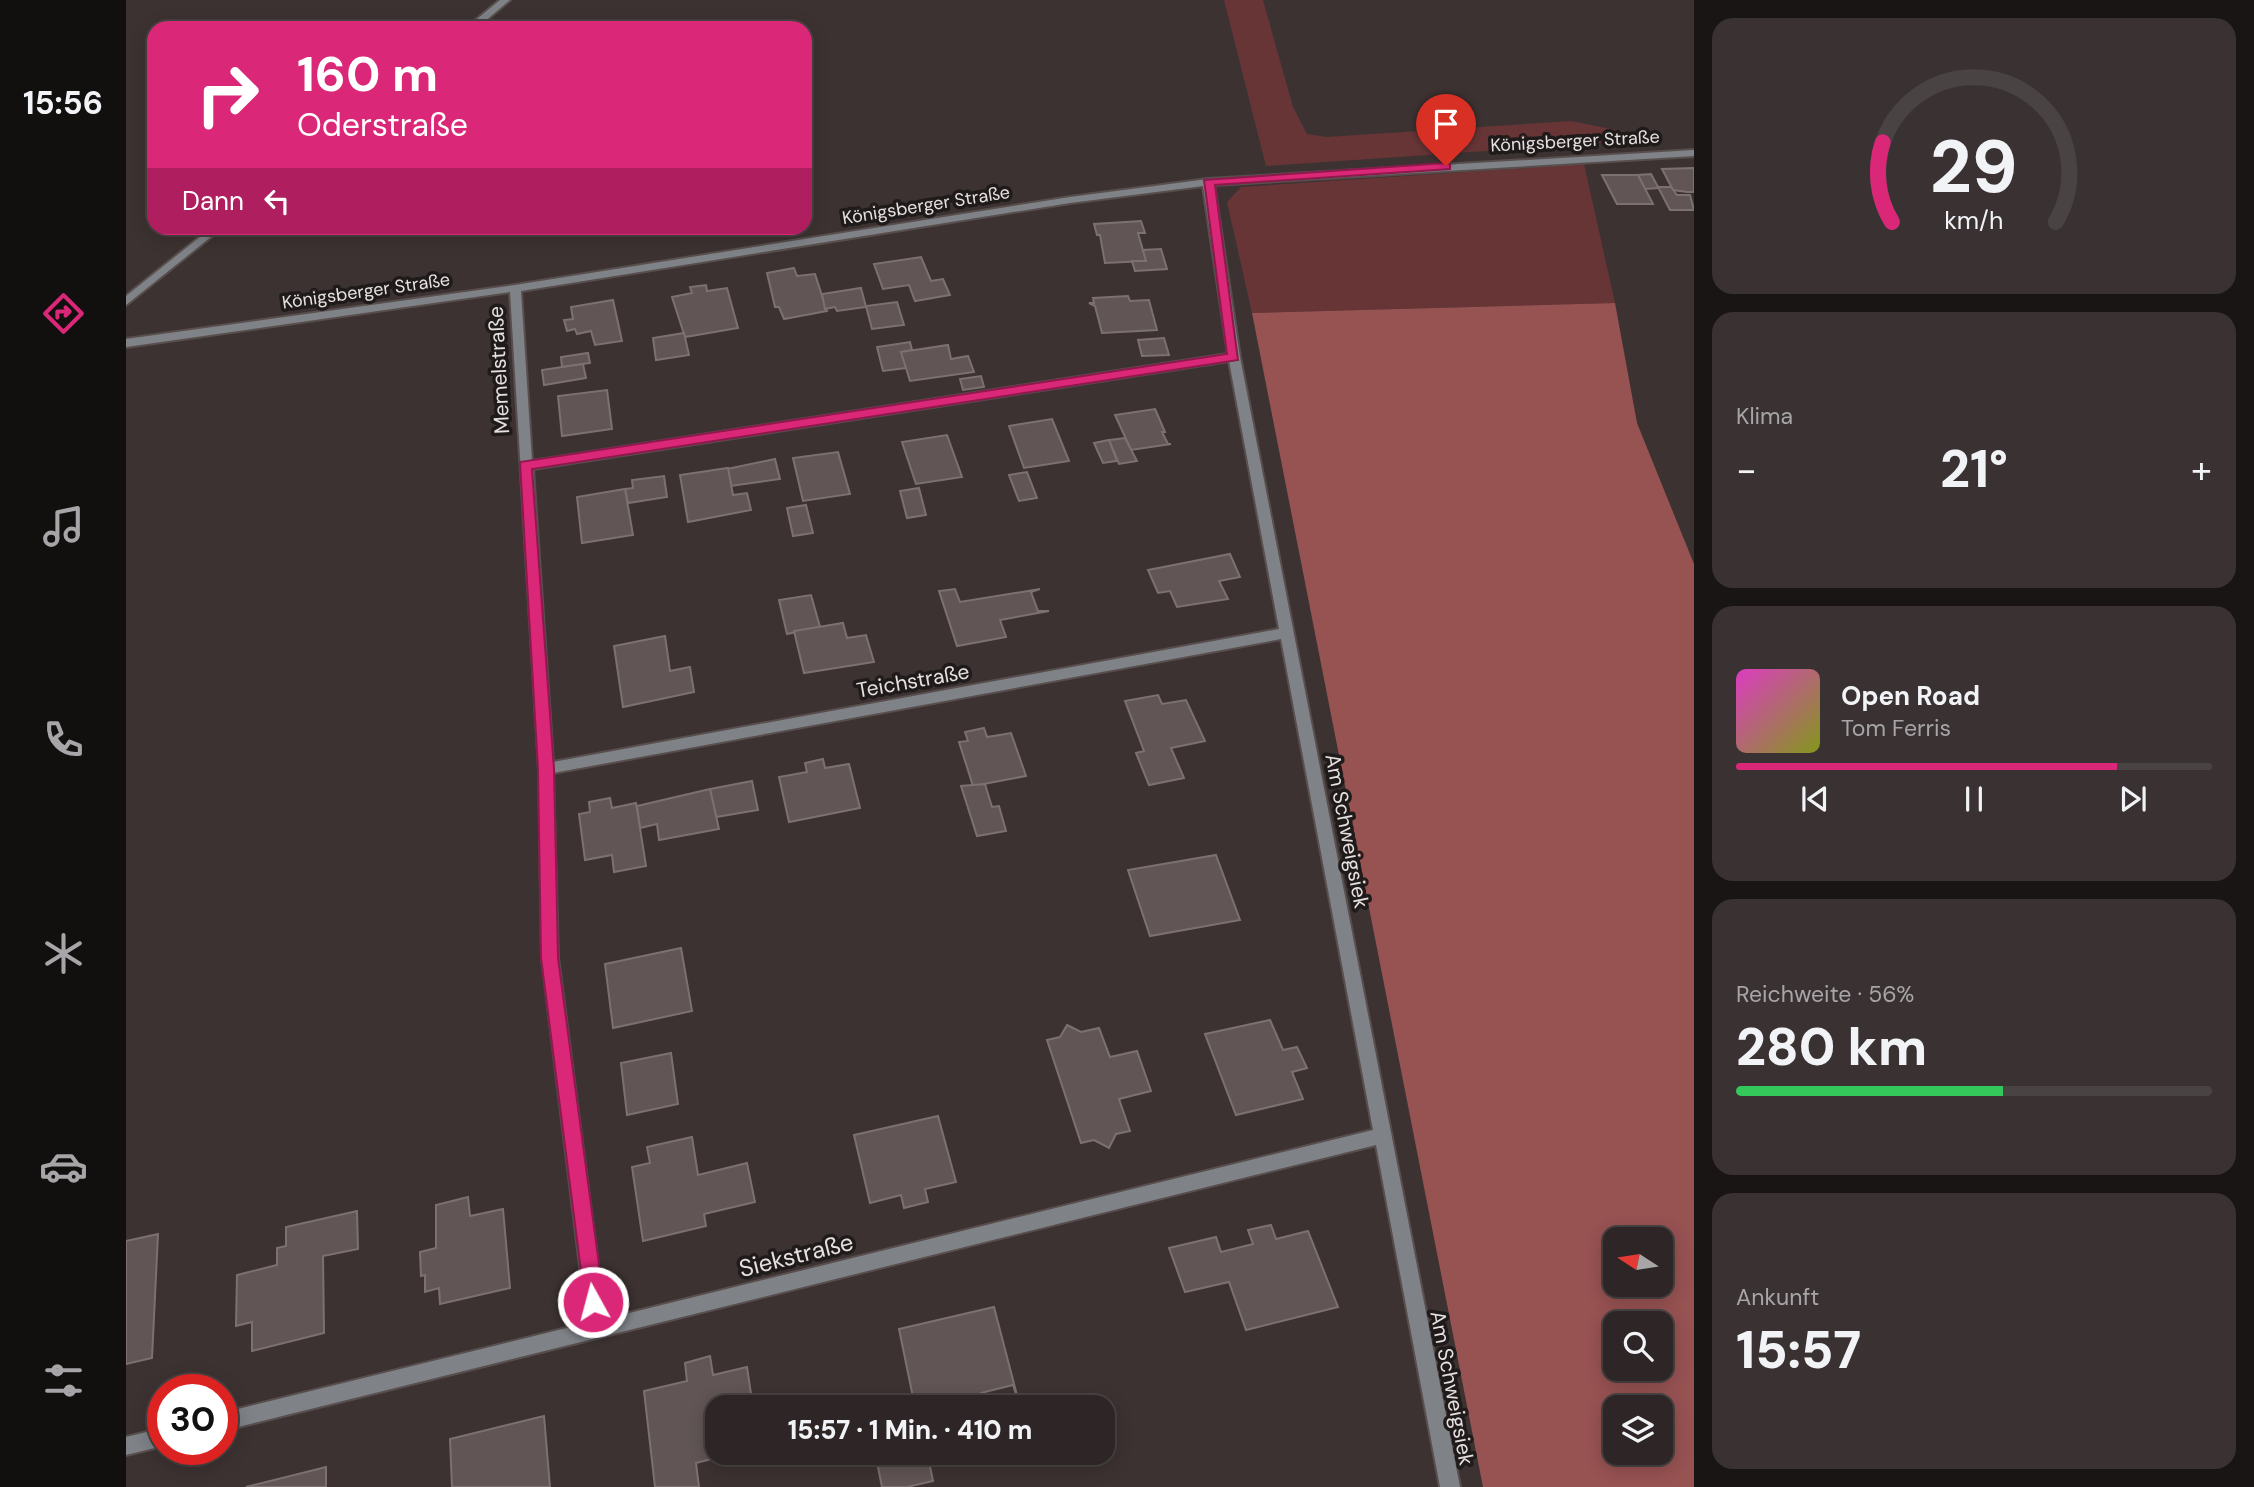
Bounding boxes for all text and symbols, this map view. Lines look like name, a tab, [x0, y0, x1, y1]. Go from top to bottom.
text: 160 m	[297, 42, 438, 106]
icon: right	[182, 49, 273, 140]
text: 15:56	[23, 82, 103, 124]
pin	[1416, 94, 1476, 166]
text: Oderstraße	[297, 104, 468, 146]
icon: arrive	[1427, 105, 1465, 143]
text: 29	[1930, 120, 2018, 215]
street label: Königsberger Straße	[1490, 125, 1660, 157]
street label: Königsberger Straße	[840, 180, 1012, 230]
icon: left	[258, 182, 296, 220]
text: Dann	[182, 184, 244, 218]
text: km/h	[1944, 204, 2004, 237]
street label: Königsberger Straße	[280, 267, 452, 315]
icon: directions	[39, 289, 88, 338]
street label: Memelstraße	[482, 305, 516, 435]
text: Klima	[1736, 401, 1793, 431]
text: 21°	[1940, 435, 2008, 503]
text: −	[1736, 445, 1757, 495]
text: +	[2191, 445, 2212, 495]
icon: music	[39, 502, 88, 551]
street label: Teichstraße	[854, 657, 972, 705]
text: Open Road	[1841, 679, 1980, 713]
text: Tom Ferris	[1841, 713, 1951, 743]
icon: phone	[39, 715, 88, 764]
street label: Am Schweigsiek	[1318, 751, 1376, 911]
icon: previous	[1796, 780, 1834, 818]
icon: pause	[1955, 780, 1993, 818]
icon: next	[2114, 780, 2152, 818]
icon: climate	[39, 929, 88, 978]
text: Reichweite · 56%	[1736, 979, 1914, 1009]
text: 280 km	[1736, 1013, 1927, 1081]
icon: car	[39, 1142, 88, 1191]
street label: Siekstraße	[736, 1226, 856, 1284]
north arrow	[1603, 1227, 1673, 1297]
map controls	[1603, 1227, 1673, 1465]
position arrow	[556, 1265, 630, 1339]
text: Ankunft	[1736, 1282, 1819, 1312]
street label: Am Schweigsiek	[1423, 1308, 1481, 1468]
button: search	[1603, 1311, 1673, 1381]
text: 15:57	[1736, 1316, 1861, 1384]
icon: filters	[39, 1356, 88, 1405]
speed limit sign: 30	[147, 1374, 238, 1465]
button: layers	[1603, 1395, 1673, 1465]
text: 15:57 · 1 Min. · 410 m	[788, 1413, 1032, 1447]

